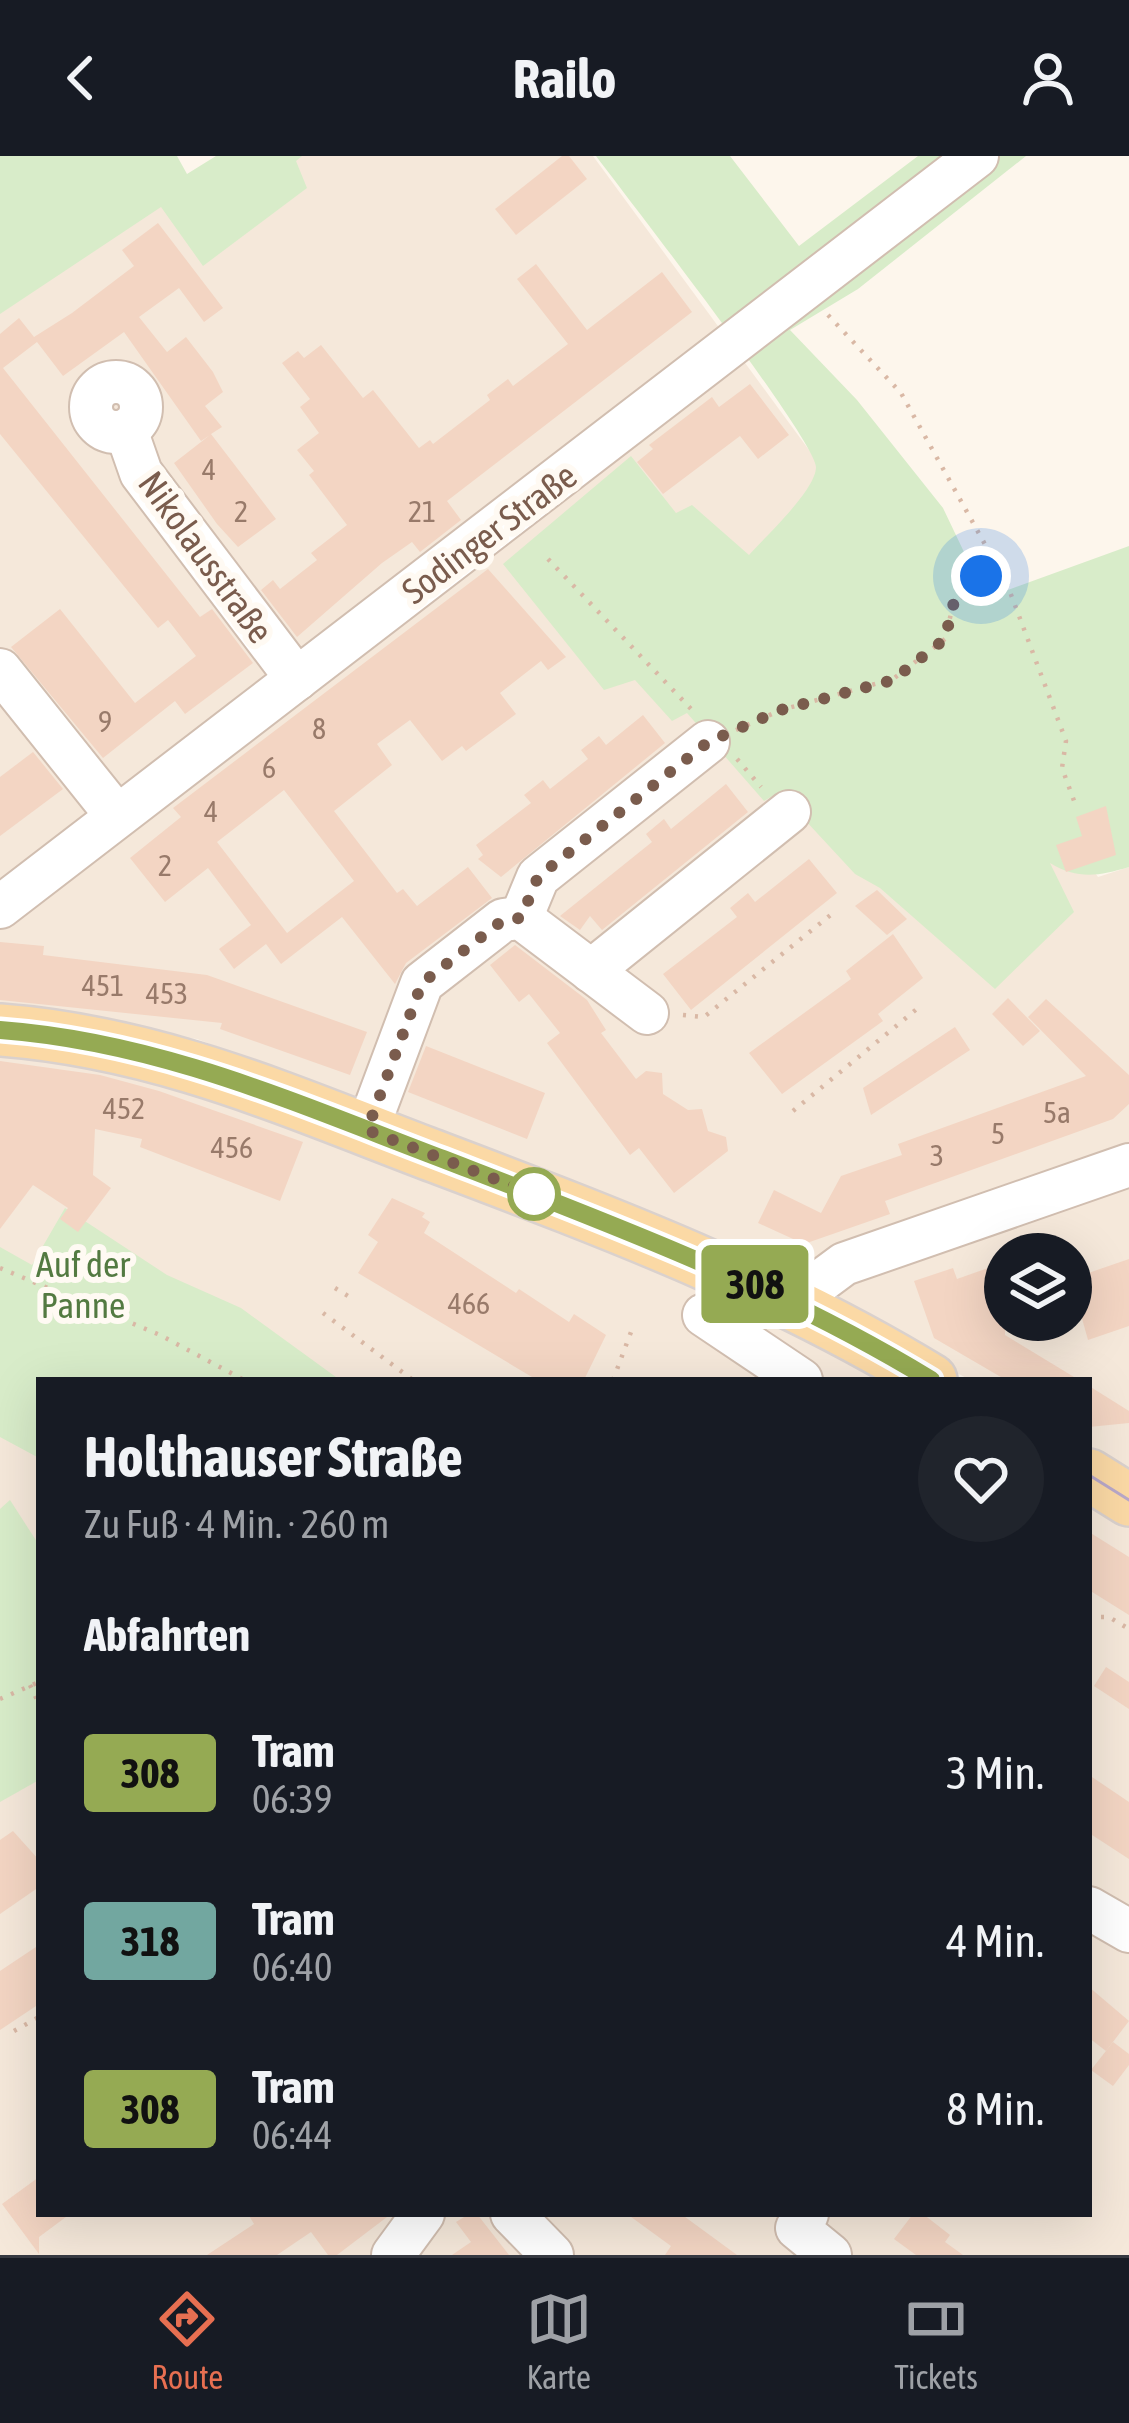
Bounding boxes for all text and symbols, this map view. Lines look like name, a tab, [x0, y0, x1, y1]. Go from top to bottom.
icon: back	[48, 45, 114, 111]
icon: person	[1015, 45, 1081, 111]
text: Railo	[513, 48, 616, 109]
house number: 4	[202, 452, 216, 486]
street label: Sodinger Straße	[394, 454, 584, 612]
street label: Nikolausstraße	[130, 463, 282, 651]
house number: 2	[234, 494, 248, 528]
house number: 21	[408, 494, 436, 528]
your location	[951, 546, 1011, 606]
house number: 9	[98, 704, 112, 738]
house number: 8	[312, 711, 326, 745]
house number: 6	[262, 750, 276, 784]
house number: 4	[204, 794, 218, 828]
house number: 2	[158, 848, 172, 882]
house number: 451	[82, 968, 124, 1002]
house number: 453	[146, 976, 188, 1010]
house number: 452	[103, 1091, 145, 1125]
house number: 5a	[1043, 1095, 1071, 1129]
house number: 5	[991, 1116, 1005, 1150]
house number: 456	[211, 1130, 253, 1164]
house number: 3	[930, 1138, 944, 1172]
unlabelled marker	[509, 1169, 559, 1219]
map controls	[984, 1233, 1092, 1341]
button: layers	[984, 1233, 1092, 1341]
park label: Auf der Panne	[36, 1243, 131, 1326]
line badge: 308	[686, 1245, 824, 1323]
text: 308	[725, 1260, 785, 1308]
house number: 466	[448, 1286, 490, 1320]
button: heart	[918, 1416, 1044, 1542]
text: Holthauser Straße	[84, 1424, 463, 1489]
text: Zu Fuß · 4 Min. · 260 m	[84, 1502, 389, 1546]
text: Abfahrten	[84, 1609, 250, 1661]
text: Tram	[252, 1725, 335, 1777]
text: 3 Min.	[946, 1747, 1044, 1799]
text: 308	[120, 1749, 180, 1797]
text: 06:39	[252, 1777, 332, 1821]
text: Tram	[252, 1893, 335, 1945]
text: 4 Min.	[946, 1915, 1044, 1967]
text: 318	[120, 1917, 180, 1965]
text: 06:40	[252, 1945, 332, 1989]
text: Tram	[252, 2061, 335, 2113]
text: 8 Min.	[946, 2083, 1044, 2135]
text: 308	[120, 2085, 180, 2133]
text: 06:44	[252, 2113, 332, 2157]
tab: Route	[151, 2286, 223, 2396]
tab: Karte	[526, 2286, 592, 2396]
tab: Tickets	[894, 2286, 978, 2396]

